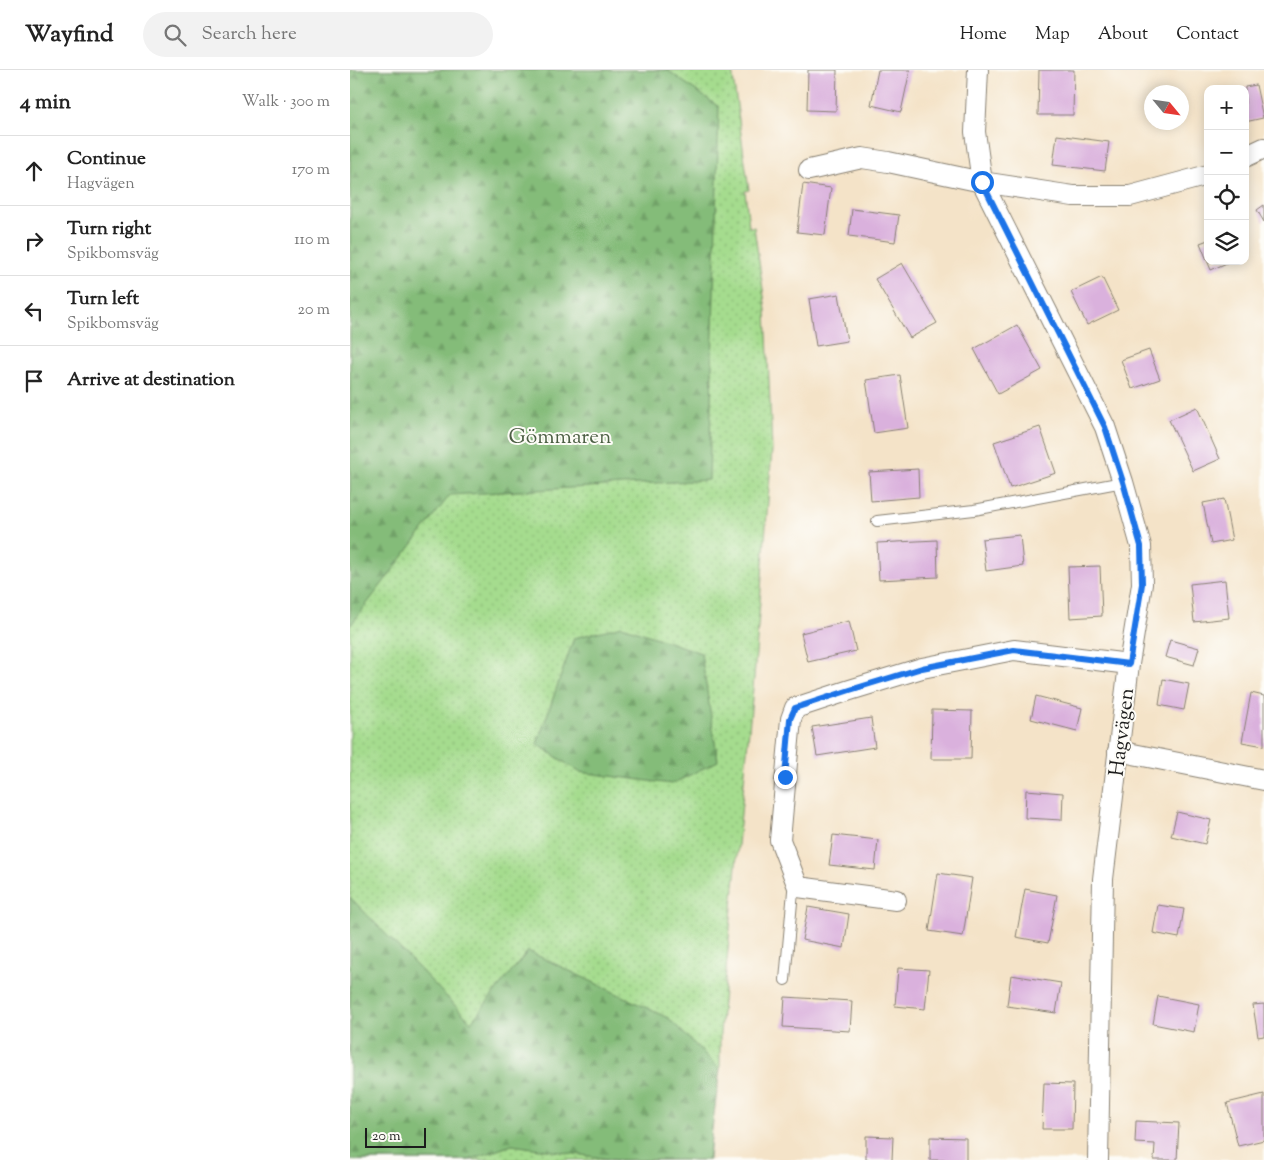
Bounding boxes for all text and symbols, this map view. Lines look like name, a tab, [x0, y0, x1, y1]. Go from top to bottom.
search box	[143, 12, 493, 57]
text: Wayfind	[25, 18, 113, 52]
icon: search	[161, 21, 189, 49]
text: Search here	[201, 21, 297, 48]
text: Home	[960, 22, 1007, 48]
text: Map	[1035, 22, 1070, 48]
text: About	[1098, 22, 1148, 48]
text: Contact	[1176, 22, 1239, 48]
north arrow	[1144, 85, 1189, 130]
map controls	[1204, 85, 1249, 265]
button: +	[1204, 85, 1249, 130]
text: 4 min	[20, 88, 71, 118]
text: Walk · 300 m	[242, 91, 330, 114]
button: −	[1204, 130, 1249, 175]
text: Continue	[67, 146, 146, 173]
icon: ahead	[20, 157, 48, 185]
text: 170 m	[292, 159, 330, 182]
route start	[971, 171, 994, 194]
text: Hagvägen	[67, 173, 135, 196]
button: locate	[1204, 175, 1249, 220]
text: Turn right	[67, 216, 151, 243]
button: layers	[1204, 220, 1249, 265]
icon: right	[20, 227, 48, 255]
text: 110 m	[294, 229, 330, 252]
text: Spikbomsväg	[67, 243, 159, 266]
text: Turn left	[67, 286, 139, 313]
icon: left	[20, 297, 48, 325]
text: 20 m	[297, 299, 330, 322]
text: Spikbomsväg	[67, 313, 159, 336]
icon: arrive	[20, 367, 48, 395]
text: Arrive at destination	[67, 367, 235, 394]
park label: Gömmaren	[509, 423, 611, 453]
street label: Hagvägen	[1103, 686, 1143, 778]
route end	[774, 766, 797, 789]
scale bar	[365, 1125, 426, 1148]
text: 20 m	[372, 1127, 401, 1147]

